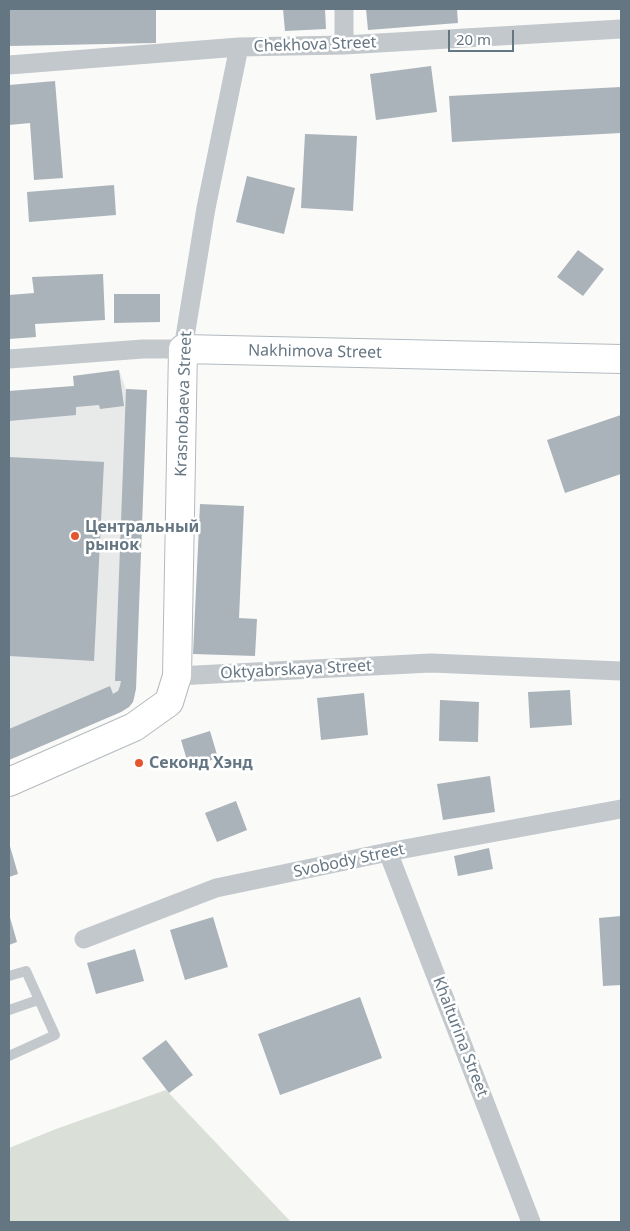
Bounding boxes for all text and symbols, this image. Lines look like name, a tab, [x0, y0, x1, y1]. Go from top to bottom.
scale bar	[450, 20, 516, 52]
text: 20 m	[456, 29, 491, 49]
street label: Chekhova Street	[253, 33, 377, 57]
street label: Krasnobaeva Street	[172, 331, 196, 477]
street label: Nakhimova Street	[248, 341, 382, 363]
place label: Центральный рынок	[85, 517, 199, 555]
marker: Центральный рынок	[69, 530, 81, 542]
street label: Oktyabrskaya Street	[220, 656, 372, 684]
place label: Секонд Хэнд	[149, 753, 253, 773]
marker: Секонд Хэнд	[133, 757, 145, 769]
street label: Svobody Street	[292, 840, 406, 882]
street label: Khalturina Street	[428, 974, 492, 1100]

